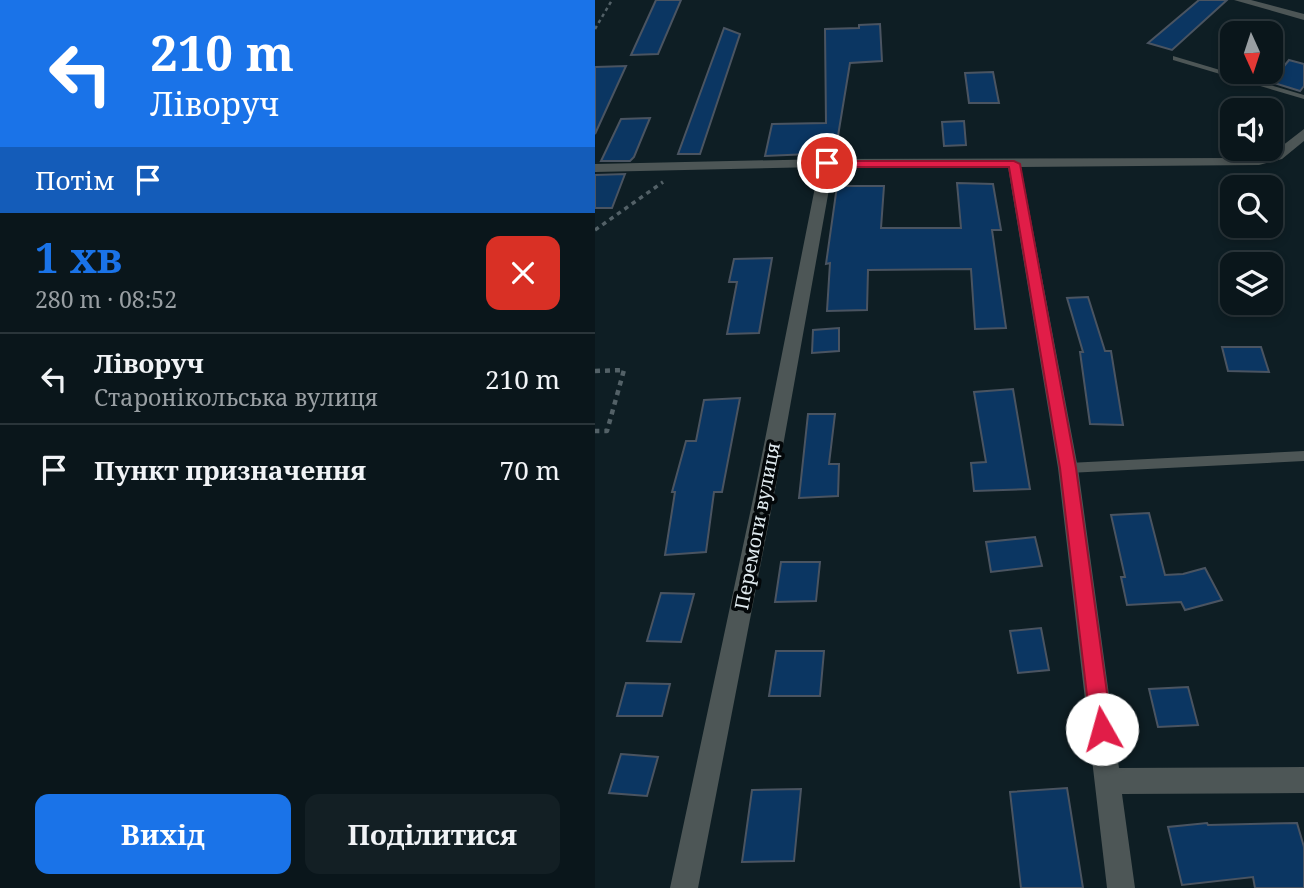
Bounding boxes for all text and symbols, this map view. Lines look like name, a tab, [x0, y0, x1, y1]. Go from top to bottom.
text: 210 m	[150, 19, 294, 85]
north arrow	[1220, 21, 1283, 84]
map controls	[1220, 21, 1283, 315]
icon: left	[35, 28, 126, 119]
text: Ліворуч	[150, 82, 279, 125]
button: sound	[1220, 98, 1283, 161]
pin	[797, 133, 857, 193]
icon: arrive	[808, 144, 846, 182]
icon: arrive	[129, 161, 167, 199]
text: Потім	[35, 162, 115, 198]
button: search	[1220, 175, 1283, 238]
text: 1 хв	[35, 228, 122, 285]
button: close	[486, 236, 560, 310]
button: layers	[1220, 252, 1283, 315]
text: 280 m · 08:52	[35, 283, 177, 315]
text: Ліворуч	[94, 345, 204, 381]
icon: left	[35, 360, 73, 398]
text: 210 m	[485, 361, 560, 397]
text: Старонікольська вулиця	[94, 381, 378, 413]
street label: Перемоги вулиця	[728, 440, 786, 612]
icon: arrive	[35, 451, 73, 489]
text: Пункт призначення	[94, 452, 366, 488]
text: 70 m	[500, 452, 560, 488]
position arrow	[1065, 692, 1139, 766]
button: Вихід	[35, 794, 291, 874]
button: Поділитися	[305, 794, 560, 874]

